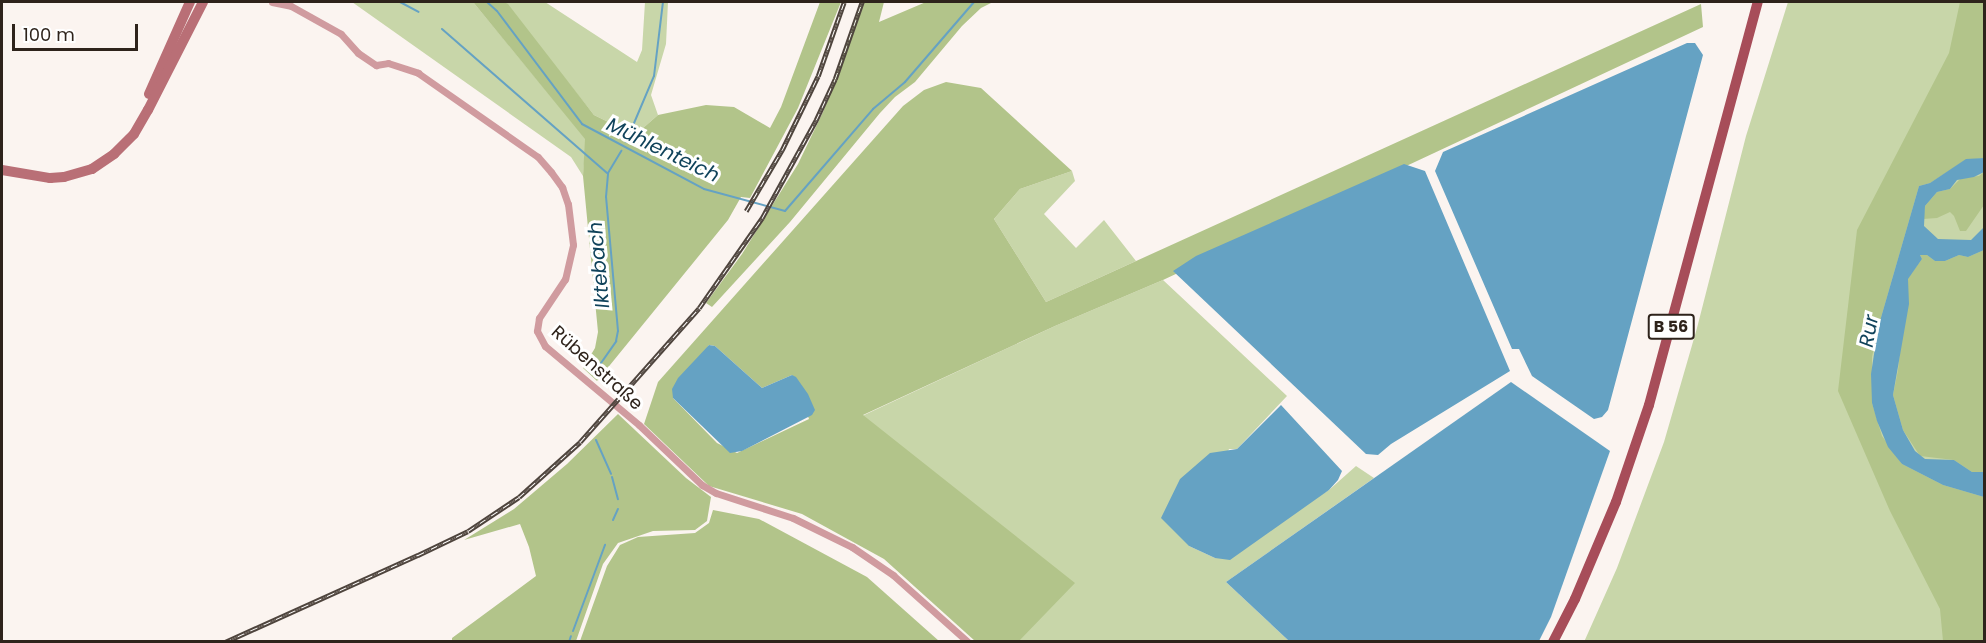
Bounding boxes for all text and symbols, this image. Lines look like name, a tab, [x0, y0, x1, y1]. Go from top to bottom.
scale bar	[15, 12, 141, 50]
text: 100 m	[23, 22, 75, 47]
water label: Mühlenteich	[603, 112, 723, 188]
water label: Iktebach	[583, 221, 615, 309]
water label: Rur	[1854, 313, 1884, 349]
road number: B 56	[1647, 314, 1695, 340]
street label: Rübenstraße	[547, 321, 647, 415]

